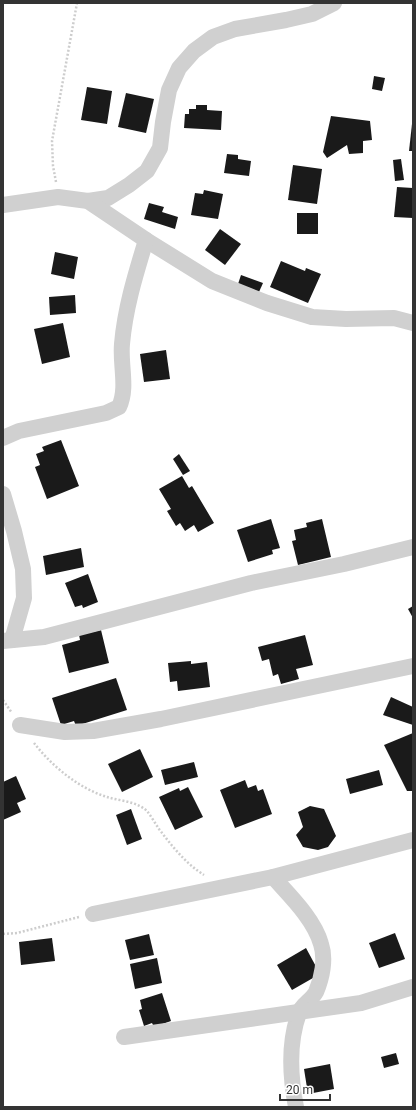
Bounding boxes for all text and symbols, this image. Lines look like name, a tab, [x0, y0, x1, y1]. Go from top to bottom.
scale bar	[280, 1076, 330, 1102]
text: 20 m	[286, 1083, 313, 1097]

